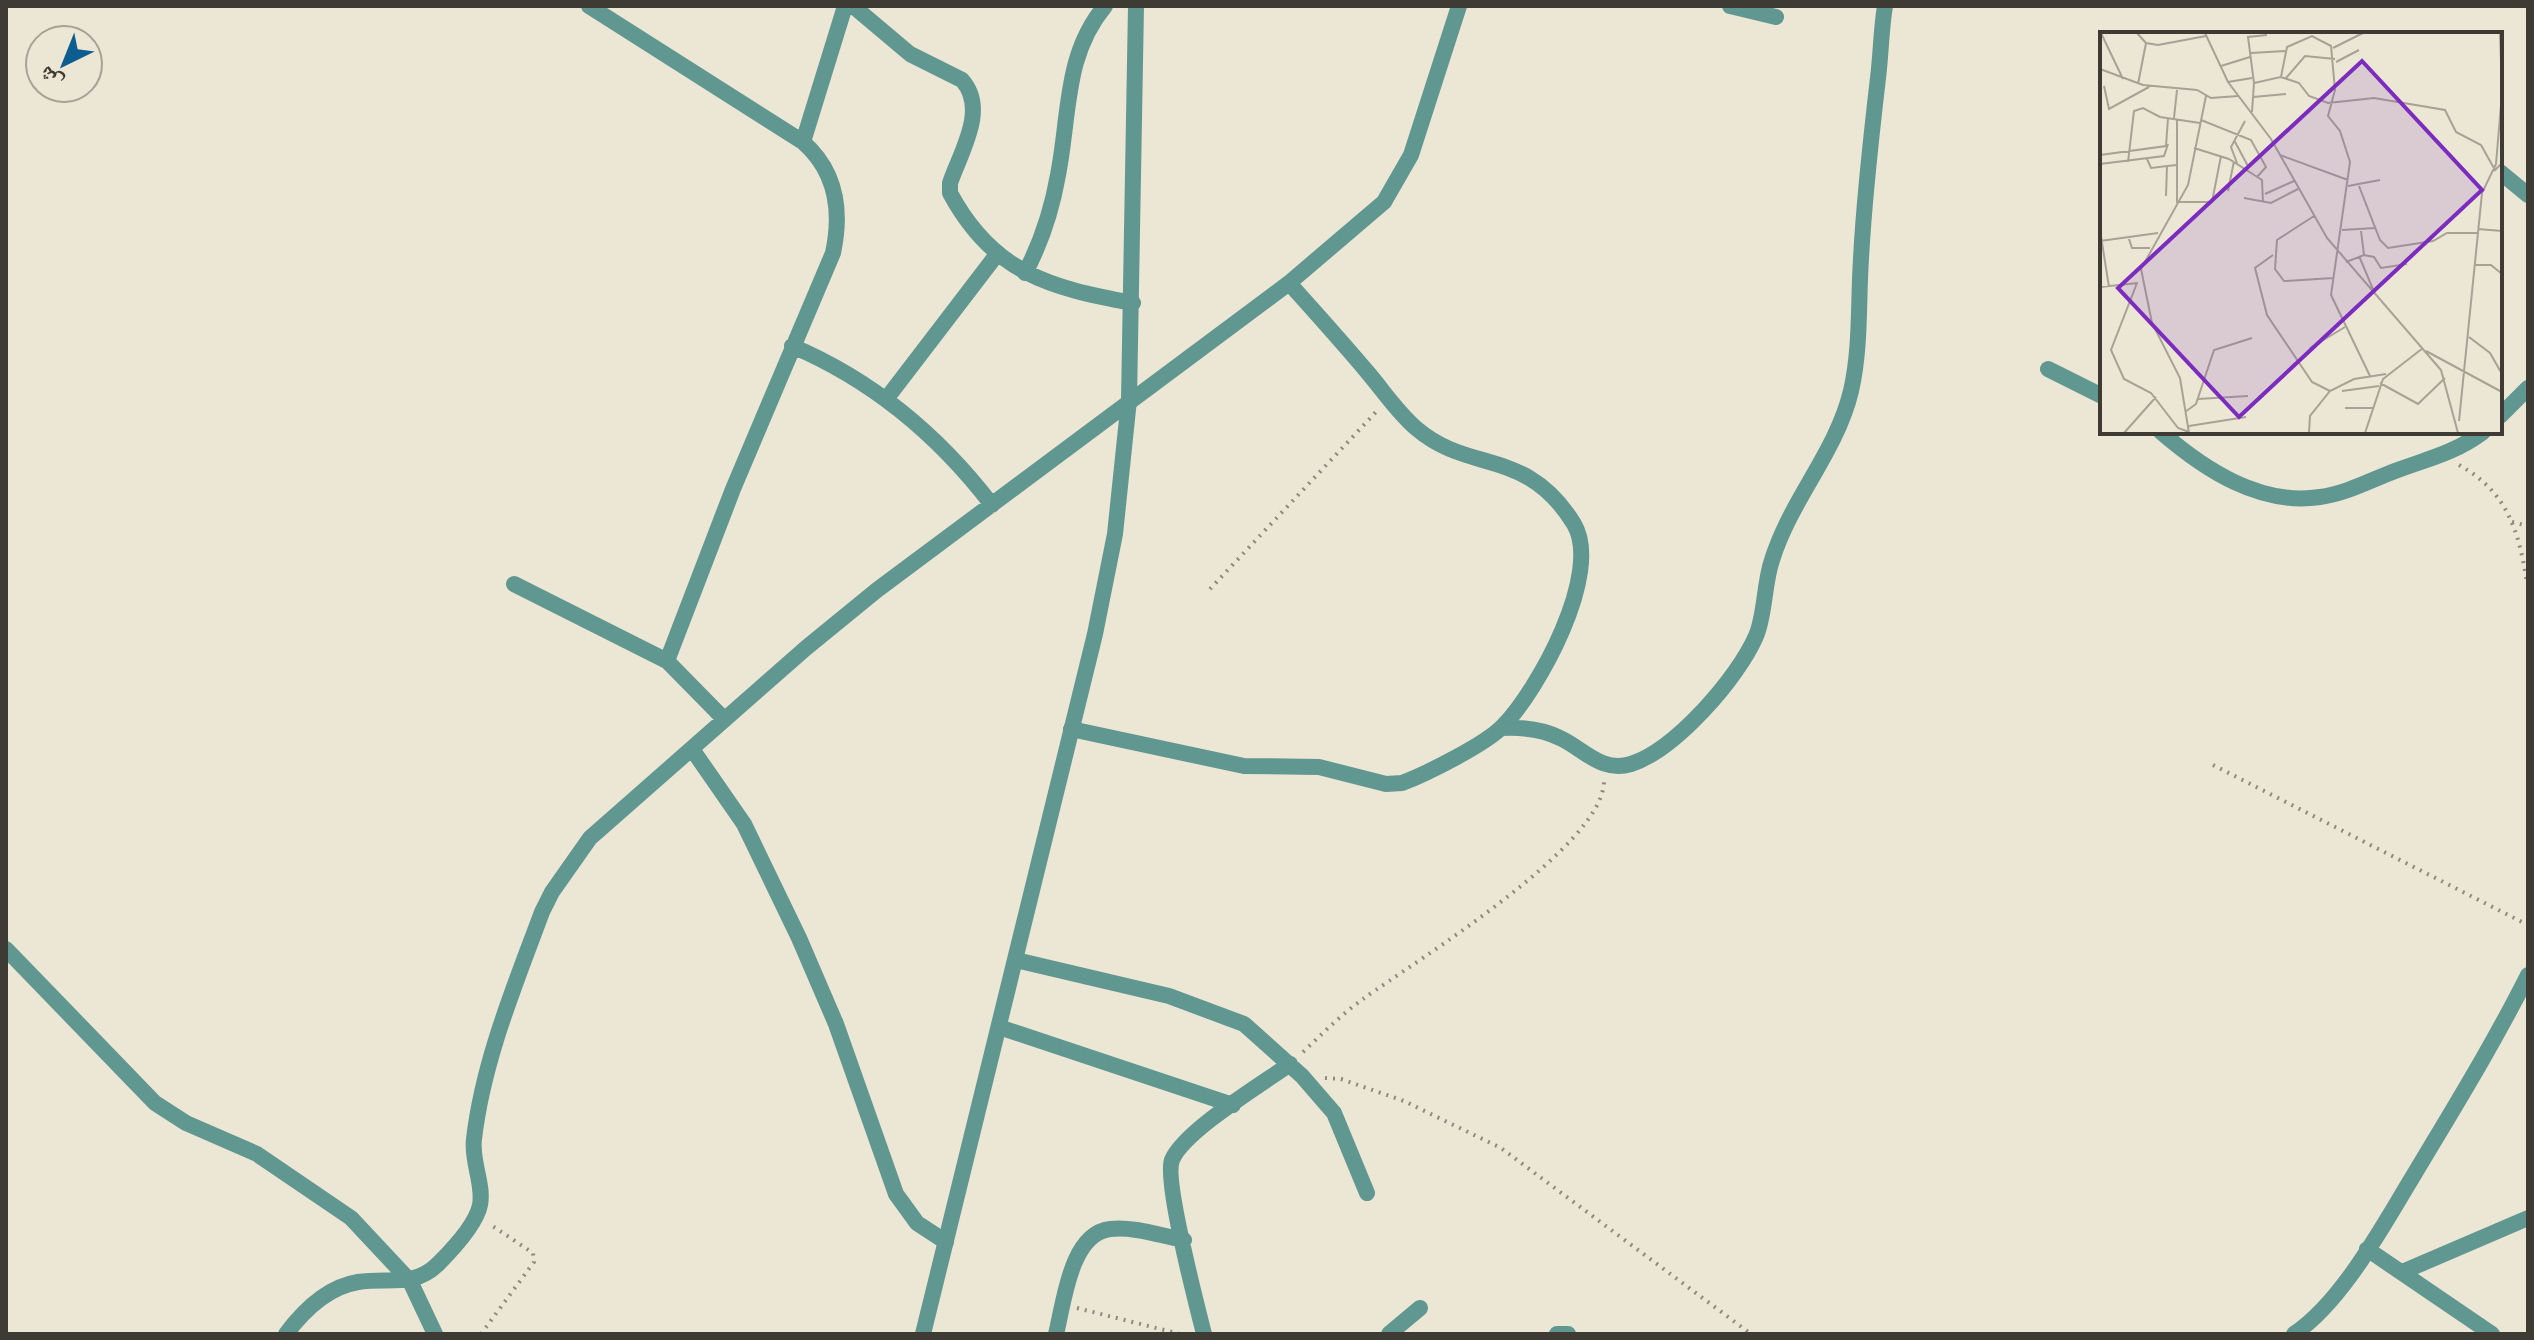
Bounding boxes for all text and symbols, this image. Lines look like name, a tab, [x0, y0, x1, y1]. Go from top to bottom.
north arrow	[24, 24, 104, 104]
inset map	[2100, 32, 2502, 434]
text: ش	[32, 60, 68, 97]

